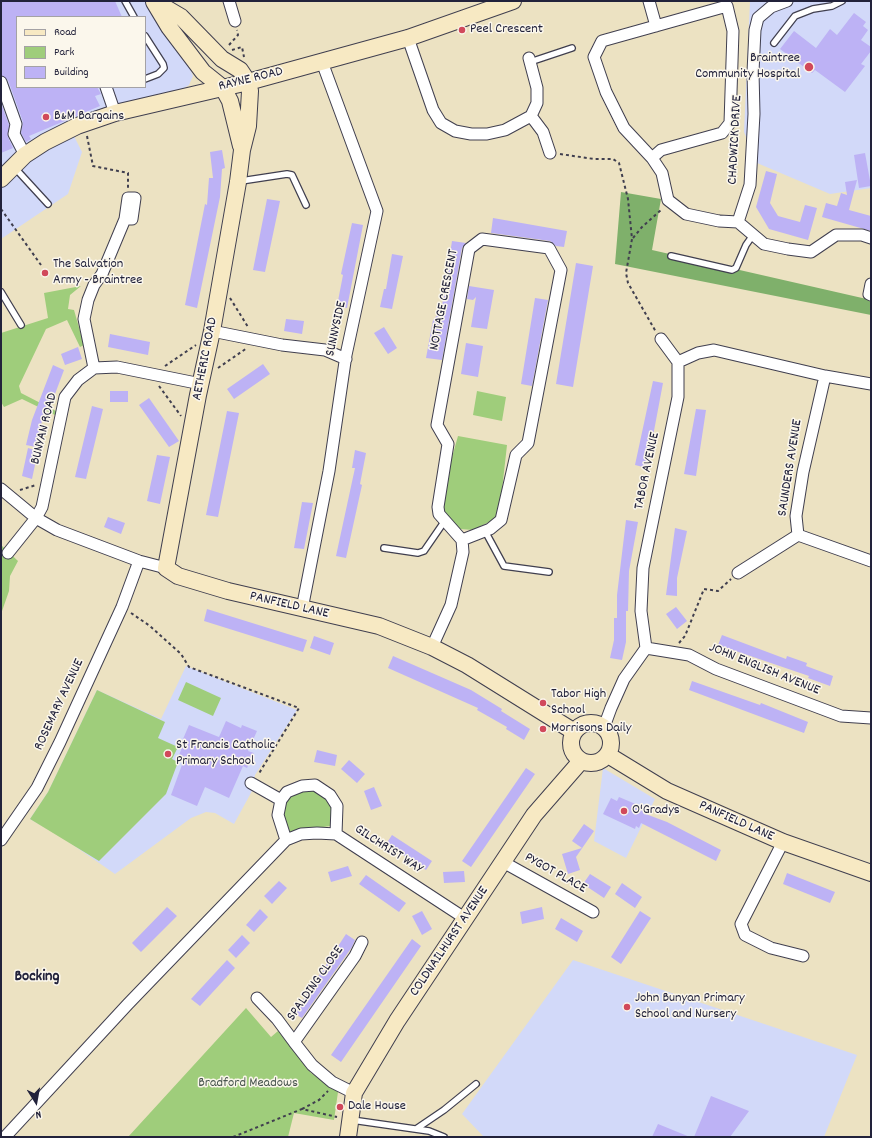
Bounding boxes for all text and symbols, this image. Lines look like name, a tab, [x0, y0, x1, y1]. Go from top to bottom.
legend	[16, 16, 146, 88]
place label: Peel Crescent	[470, 22, 543, 38]
text: Road	[54, 24, 76, 41]
marker: Peel Crescent	[457, 25, 467, 35]
text: Park	[54, 44, 74, 61]
place label: Braintree Community Hospital	[695, 51, 800, 84]
marker: Braintree Community Hospital	[803, 61, 815, 73]
text: Building	[54, 64, 89, 81]
street label: RAYNE ROAD	[217, 64, 285, 96]
street label: CHADWICK DRIVE	[725, 95, 747, 185]
place label: B&M Bargains	[54, 109, 124, 125]
marker: B&M Bargains	[41, 112, 51, 122]
street label: NOTTAGE CRESCENT	[427, 248, 463, 352]
place label: The Salvation Army - Braintree	[53, 257, 142, 290]
marker: The Salvation Army - Braintree	[40, 268, 50, 278]
street label: SUNNYSIDE	[323, 300, 351, 358]
street label: AETHERIC ROAD	[190, 316, 222, 402]
street label: BUNYAN ROAD	[28, 392, 62, 466]
street label: SAUNDERS AVENUE	[775, 418, 807, 518]
street label: TABOR AVENUE	[632, 431, 664, 511]
street label: PANFIELD LANE	[248, 589, 330, 623]
street label: JOHN ENGLISH AVENUE	[706, 640, 822, 700]
street label: ROSEMARY AVENUE	[31, 657, 89, 753]
place label: Tabor High School	[551, 687, 606, 720]
marker: Tabor High School	[538, 698, 548, 708]
place label: Morrisons Daily	[551, 721, 631, 737]
marker: Morrisons Daily	[538, 724, 548, 734]
place label: St Francis Catholic Primary School	[176, 738, 275, 770]
marker: St Francis Catholic Primary School	[163, 749, 173, 759]
street label: PANFIELD LANE	[696, 798, 776, 846]
place label: O'Gradys	[632, 803, 680, 819]
marker: O'Gradys	[619, 806, 629, 816]
street label: GILCHRIST WAY	[351, 822, 425, 878]
street label: PYGOT PLACE	[521, 850, 589, 898]
street label: COLDNAILHURST AVENUE	[407, 884, 493, 1000]
street label: SPALDING CLOSE	[284, 943, 348, 1025]
district label: Bocking	[14, 968, 60, 988]
place label: John Bunyan Primary School and Nursery	[635, 991, 745, 1024]
marker: John Bunyan Primary School and Nursery	[622, 1002, 632, 1012]
park label: Bradford Meadows	[198, 1076, 298, 1092]
north arrow	[16, 1082, 56, 1122]
place label: Dale House	[348, 1099, 406, 1115]
marker: Dale House	[335, 1102, 345, 1112]
text: N	[34, 1105, 42, 1122]

